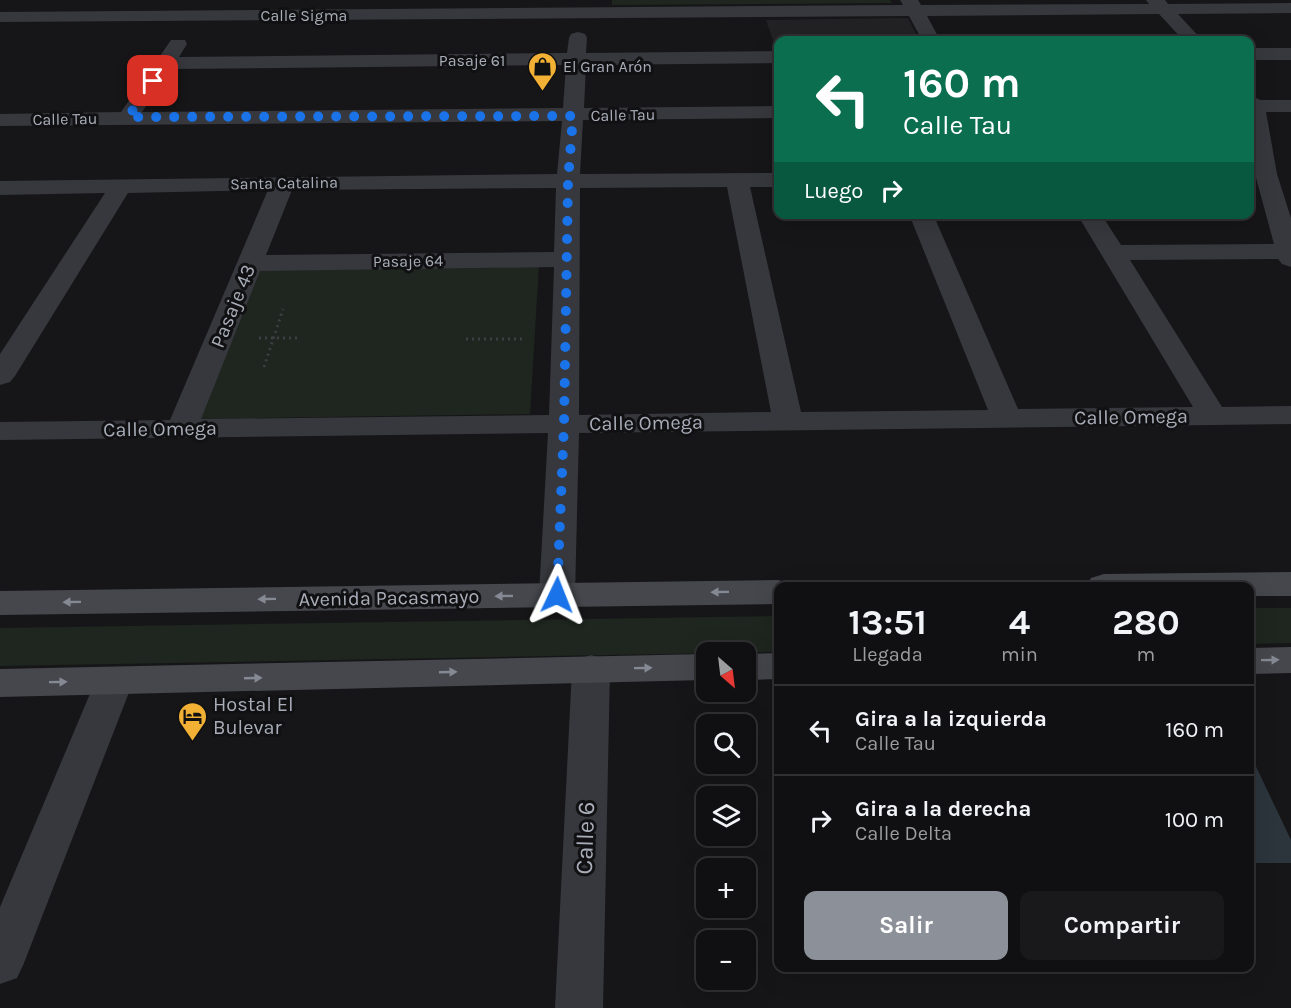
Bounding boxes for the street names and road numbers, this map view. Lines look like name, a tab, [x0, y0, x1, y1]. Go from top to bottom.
street label: Calle Sigma	[261, 6, 347, 25]
street label: Pasaje 61	[439, 51, 505, 70]
street label: Calle Tau	[590, 105, 656, 125]
street label: Calle Tau	[32, 109, 98, 129]
street label: Santa Catalina	[230, 173, 338, 193]
street label: Pasaje 64	[373, 251, 443, 271]
street label: Pasaje 43	[206, 261, 260, 351]
street label: Calle Omega	[1074, 405, 1188, 429]
street label: Calle Omega	[589, 411, 703, 435]
street label: Calle Omega	[103, 417, 217, 441]
street label: Avenida Pacasmayo	[298, 585, 480, 611]
street label: Calle 6	[570, 801, 600, 875]

